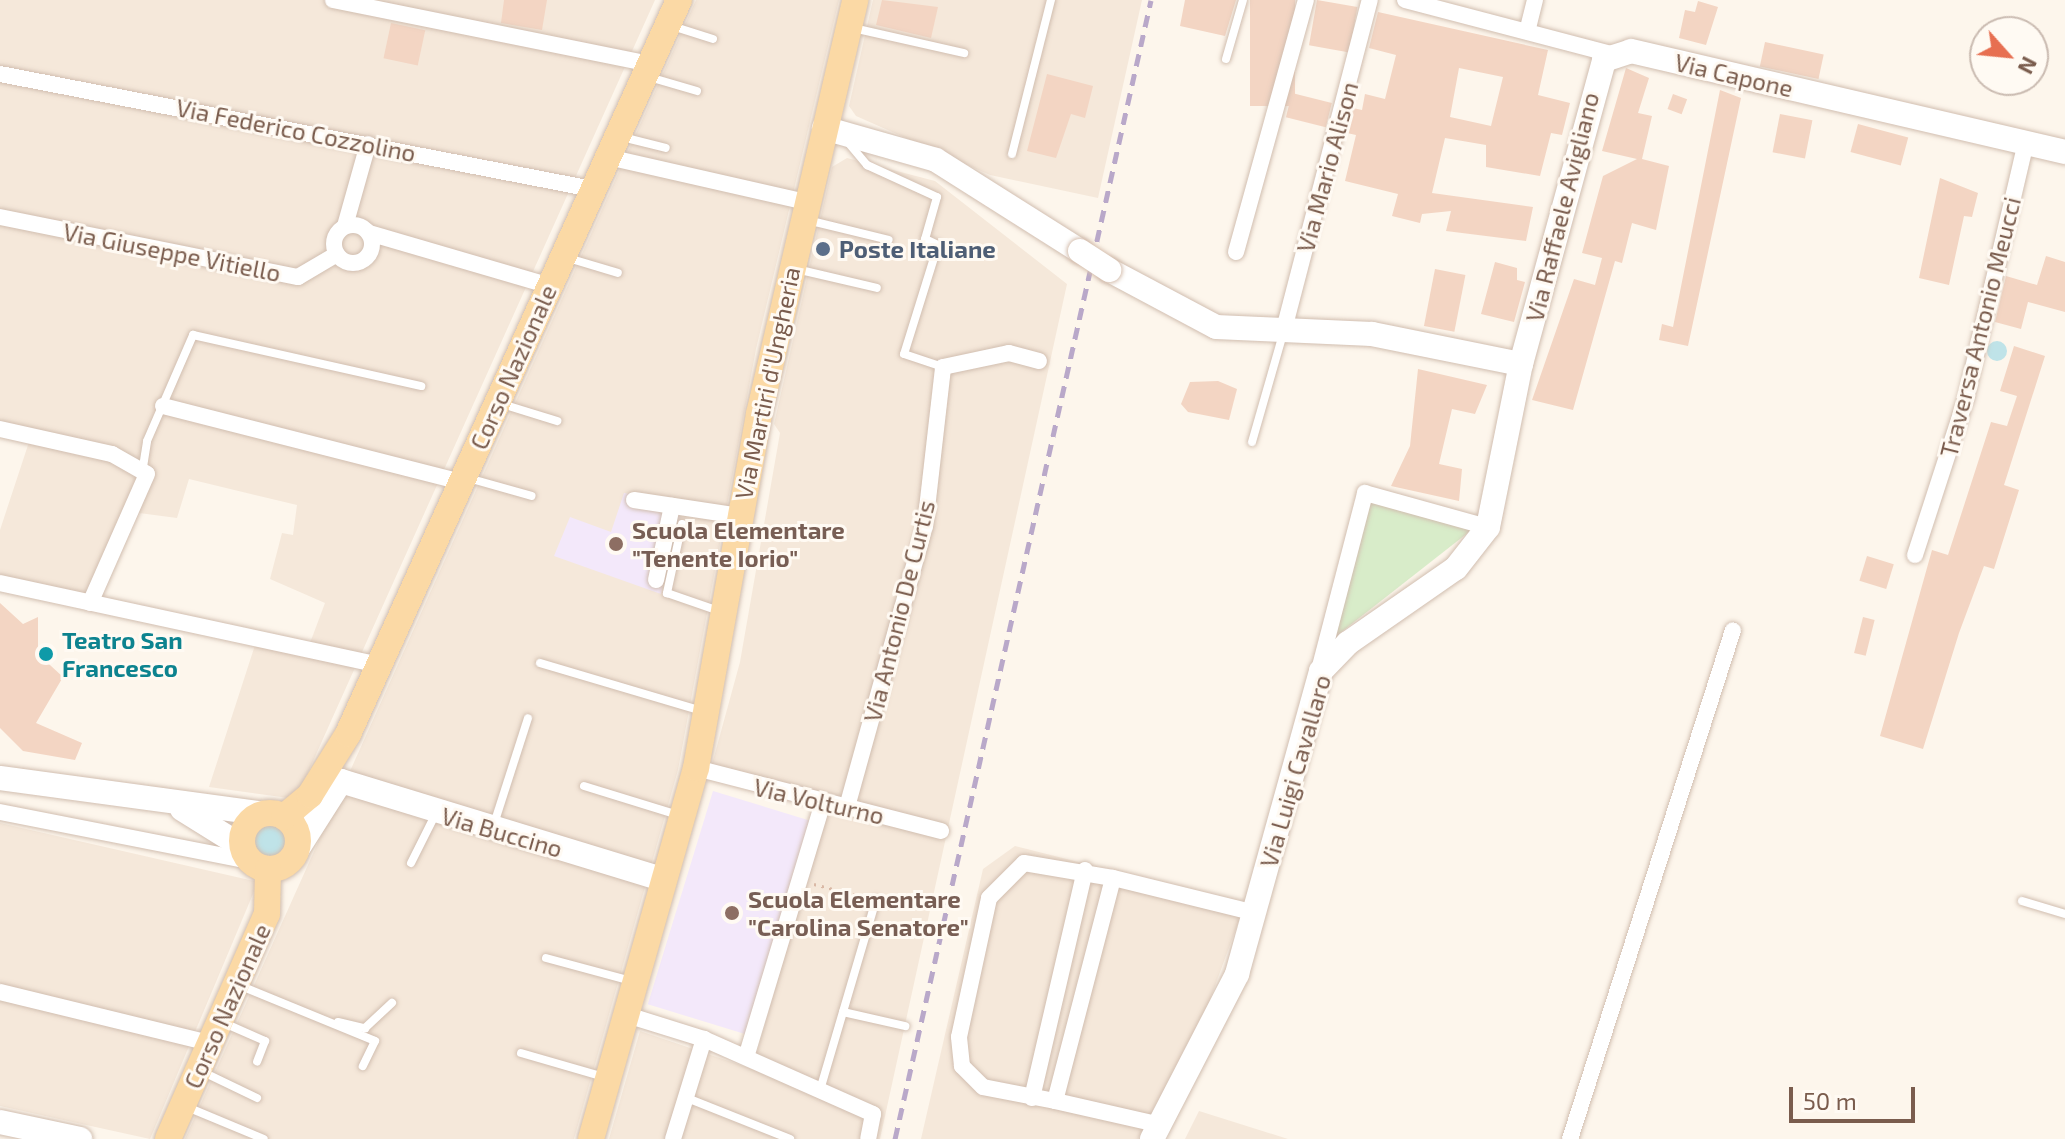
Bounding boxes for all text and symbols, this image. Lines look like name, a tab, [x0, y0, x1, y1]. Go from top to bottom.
north arrow	[1969, 16, 2049, 96]
street label: Via Capone	[1672, 47, 1796, 103]
text: N	[2013, 53, 2044, 79]
street label: Via Mario Alison	[1290, 78, 1364, 256]
street label: Via Raffaele Avigliano	[1519, 89, 1605, 325]
street label: Via Federico Cozzolino	[174, 93, 418, 167]
street label: Traversa Antonio Meucci	[1934, 194, 2026, 460]
street label: Via Giuseppe Vitiello	[61, 217, 283, 287]
place label: Poste Italiane	[839, 235, 996, 263]
marker: Poste Italiane	[814, 240, 832, 258]
street label: Via Martiri d'Ungheria	[728, 264, 806, 502]
street label: Corso Nazionale	[464, 280, 562, 454]
street label: Via Antonio De Curtis	[857, 497, 941, 725]
place label: Scuola Elementare "Tenente Iorio"	[632, 516, 845, 572]
marker: Scuola Elementare "Tenente Iorio"	[607, 535, 625, 553]
place label: Teatro San Francesco	[62, 626, 183, 682]
marker: Teatro San Francesco	[37, 645, 55, 663]
street label: Via Luigi Cavallaro	[1254, 671, 1336, 871]
street label: Via Volturno	[751, 772, 887, 830]
street label: Via Buccino	[438, 801, 566, 863]
place label: Scuola Elementare "Carolina Senatore"	[748, 885, 969, 941]
marker: Scuola Elementare "Carolina Senatore"	[723, 904, 741, 922]
street label: Corso Nazionale	[178, 919, 276, 1093]
scale bar	[1793, 1071, 1919, 1121]
text: 50 m	[1803, 1086, 1857, 1115]

